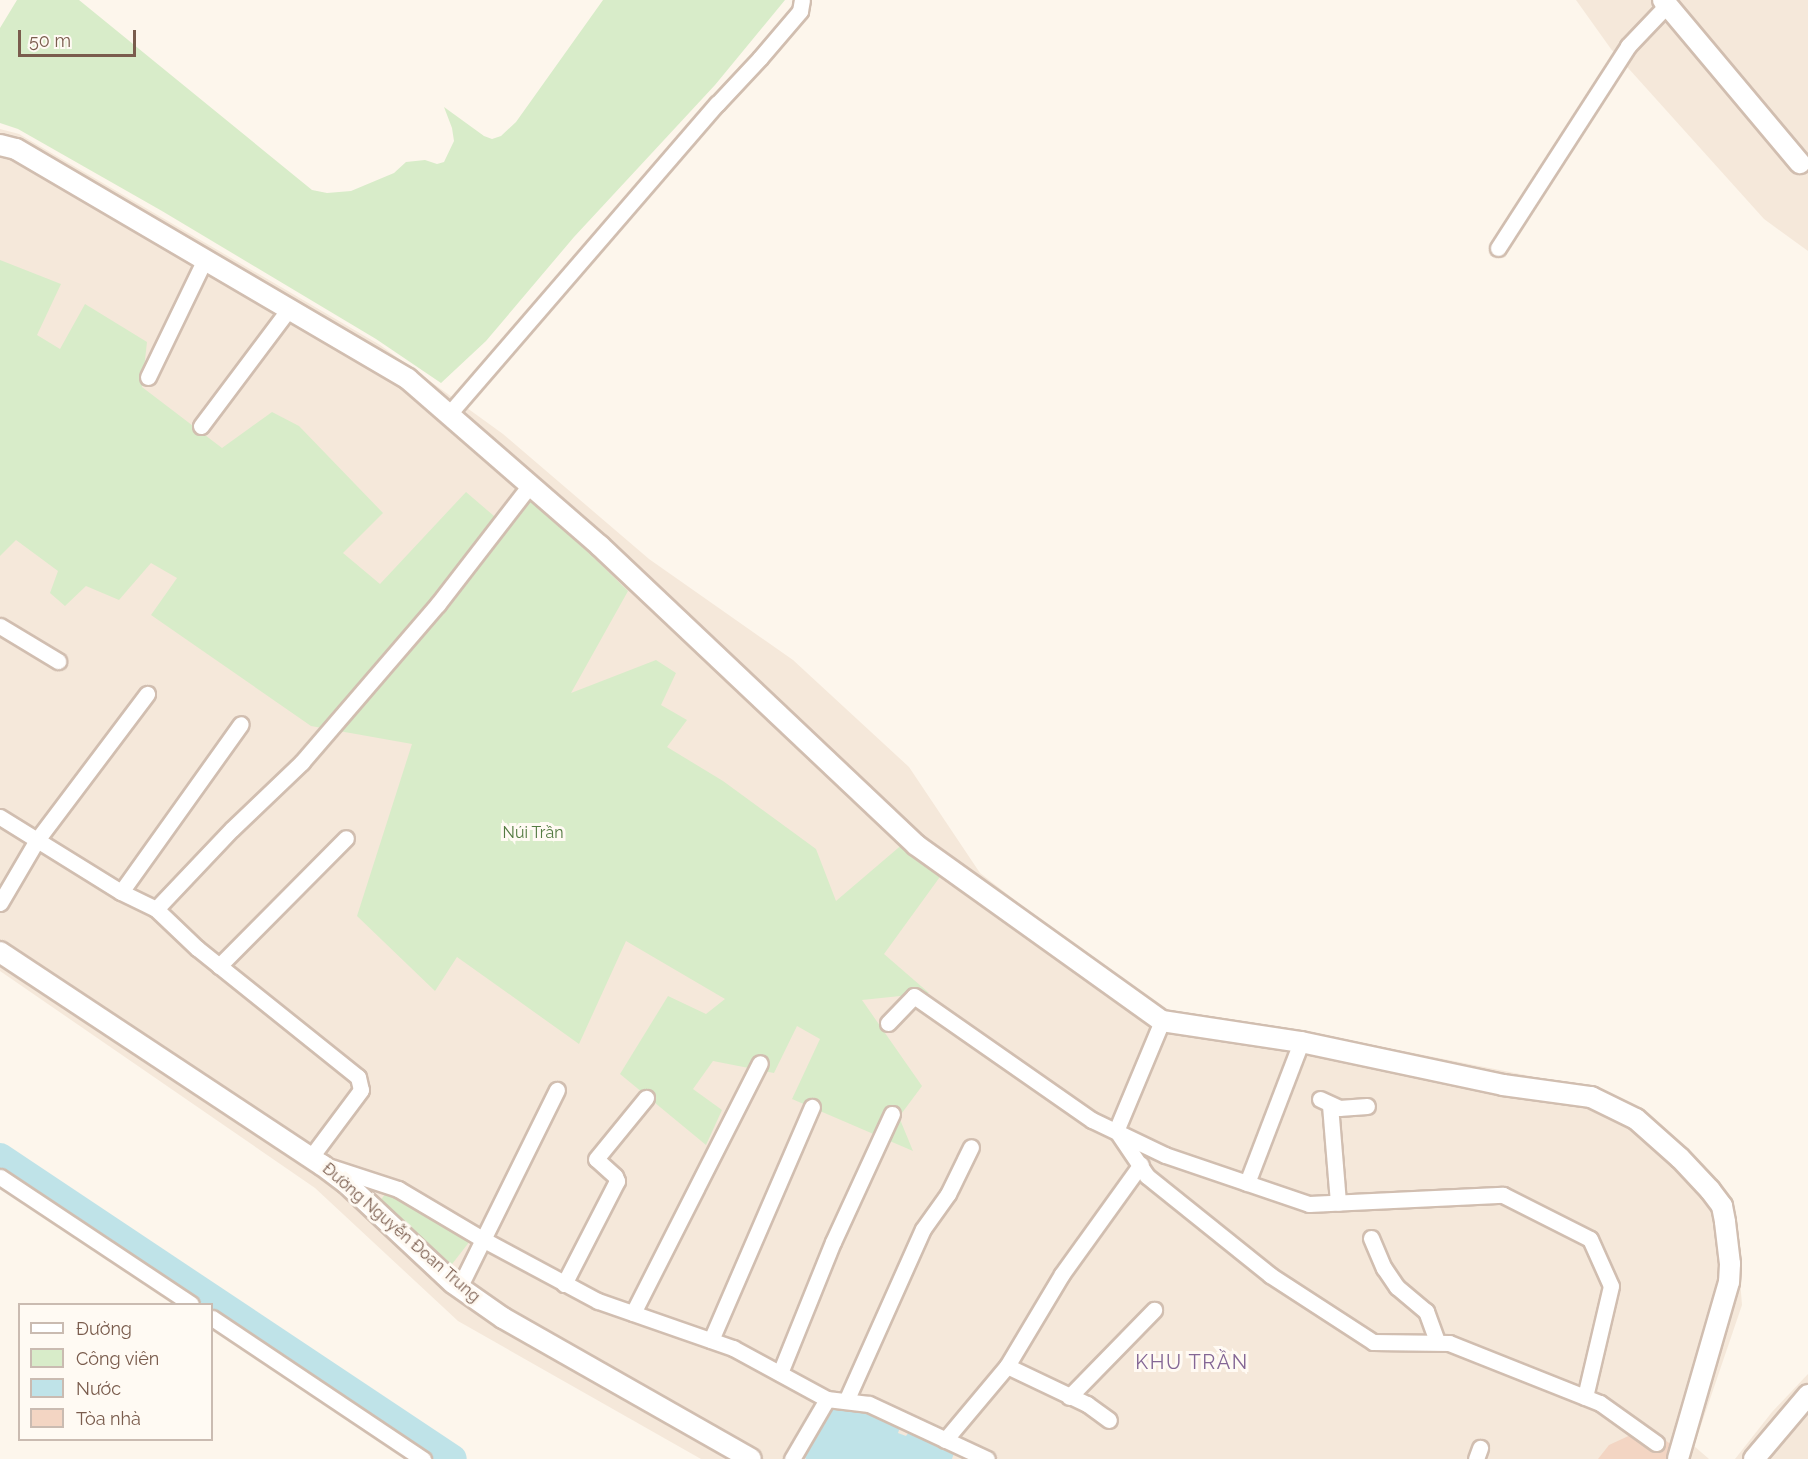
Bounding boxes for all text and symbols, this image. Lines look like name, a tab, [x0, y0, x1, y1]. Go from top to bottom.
scale bar	[21, 18, 140, 56]
text: 50 m	[29, 30, 71, 51]
park label: Núi Trần	[502, 823, 564, 843]
street label: Đường Nguyễn Đoan Trung	[318, 1159, 484, 1307]
legend	[18, 1303, 213, 1441]
text: Đường	[76, 1318, 132, 1339]
text: Công viên	[76, 1348, 159, 1369]
district label: KHU TRẦN	[1135, 1350, 1249, 1374]
text: Nước	[76, 1378, 121, 1399]
text: Tòa nhà	[76, 1408, 141, 1429]

